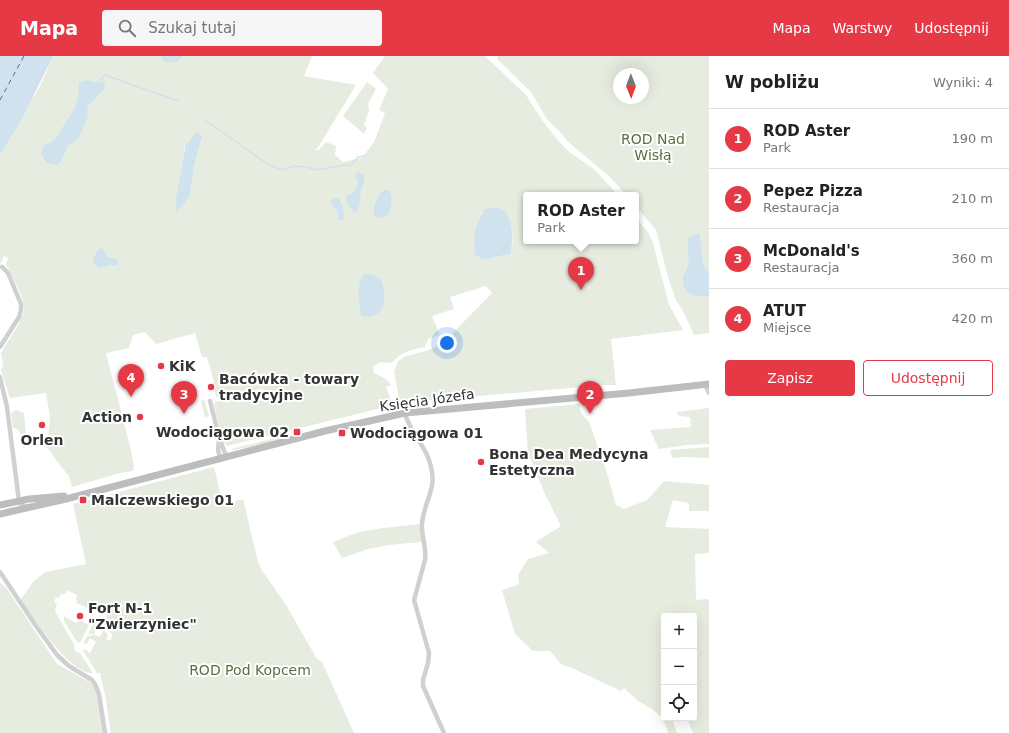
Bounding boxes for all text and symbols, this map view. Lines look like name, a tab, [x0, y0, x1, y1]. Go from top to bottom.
search box	[102, 10, 382, 46]
text: Mapa	[20, 17, 78, 39]
icon: search	[116, 17, 138, 39]
text: Szukaj tutaj	[148, 19, 236, 37]
text: Mapa	[772, 20, 811, 36]
text: Warstwy	[833, 20, 892, 36]
text: Udostępnij	[914, 20, 989, 36]
north arrow	[613, 68, 649, 104]
text: W pobliżu	[725, 72, 819, 92]
text: Wyniki: 4	[933, 75, 993, 90]
text: ROD Aster	[763, 122, 850, 140]
park label: ROD Nad Wisłą	[621, 131, 685, 163]
text: 1	[733, 131, 743, 146]
text: 190 m	[951, 131, 993, 146]
text: Park	[763, 140, 791, 155]
text: Pepez Pizza	[763, 182, 863, 200]
text: 2	[733, 191, 743, 206]
text: 210 m	[951, 191, 993, 206]
popup	[523, 192, 639, 244]
text: Restauracja	[763, 200, 840, 215]
text: ROD Aster	[537, 202, 625, 220]
text: Park	[537, 220, 565, 235]
text: McDonald's	[763, 242, 860, 260]
text: 3	[733, 251, 743, 266]
text: 360 m	[951, 251, 993, 266]
pin: 1	[568, 257, 594, 290]
text: Restauracja	[763, 260, 840, 275]
text: ATUT	[763, 302, 806, 320]
text: 4	[733, 311, 743, 326]
text: 420 m	[951, 311, 993, 326]
text: Miejsce	[763, 320, 811, 335]
your location	[437, 333, 457, 353]
place label: KiK	[169, 358, 197, 374]
button: Zapisz	[725, 360, 855, 396]
button: Udostępnij	[863, 360, 993, 396]
marker: KiK	[156, 361, 166, 371]
pin: 4	[118, 364, 144, 397]
place label: Bacówka - towary tradycyjne	[219, 371, 359, 403]
pin: 3	[171, 381, 197, 414]
pin: 2	[577, 381, 603, 414]
marker: Bacówka - towary tradycyjne	[206, 382, 216, 392]
street label: Księcia Józefa	[378, 385, 476, 415]
place label: Action	[82, 409, 132, 425]
marker: Action	[135, 412, 145, 422]
marker: Orlen	[37, 420, 47, 430]
place label: Wodociągowa 02	[156, 424, 289, 440]
place label: Wodociągowa 01	[350, 425, 483, 441]
marker: Wodociągowa 02	[292, 427, 302, 437]
marker: Wodociągowa 01	[337, 428, 347, 438]
place label: Orlen	[20, 432, 64, 448]
place label: Bona Dea Medycyna Estetyczna	[489, 446, 648, 478]
marker: Bona Dea Medycyna Estetyczna	[476, 457, 486, 467]
place label: Malczewskiego 01	[91, 492, 234, 508]
marker: Malczewskiego 01	[78, 495, 88, 505]
place label: Fort N-1 "Zwierzyniec"	[88, 600, 197, 632]
marker: Fort N-1 "Zwierzyniec"	[75, 611, 85, 621]
map controls	[661, 613, 697, 721]
button: +	[661, 613, 697, 649]
button: −	[661, 649, 697, 685]
park label: ROD Pod Kopcem	[189, 662, 311, 678]
button: locate	[661, 685, 697, 721]

